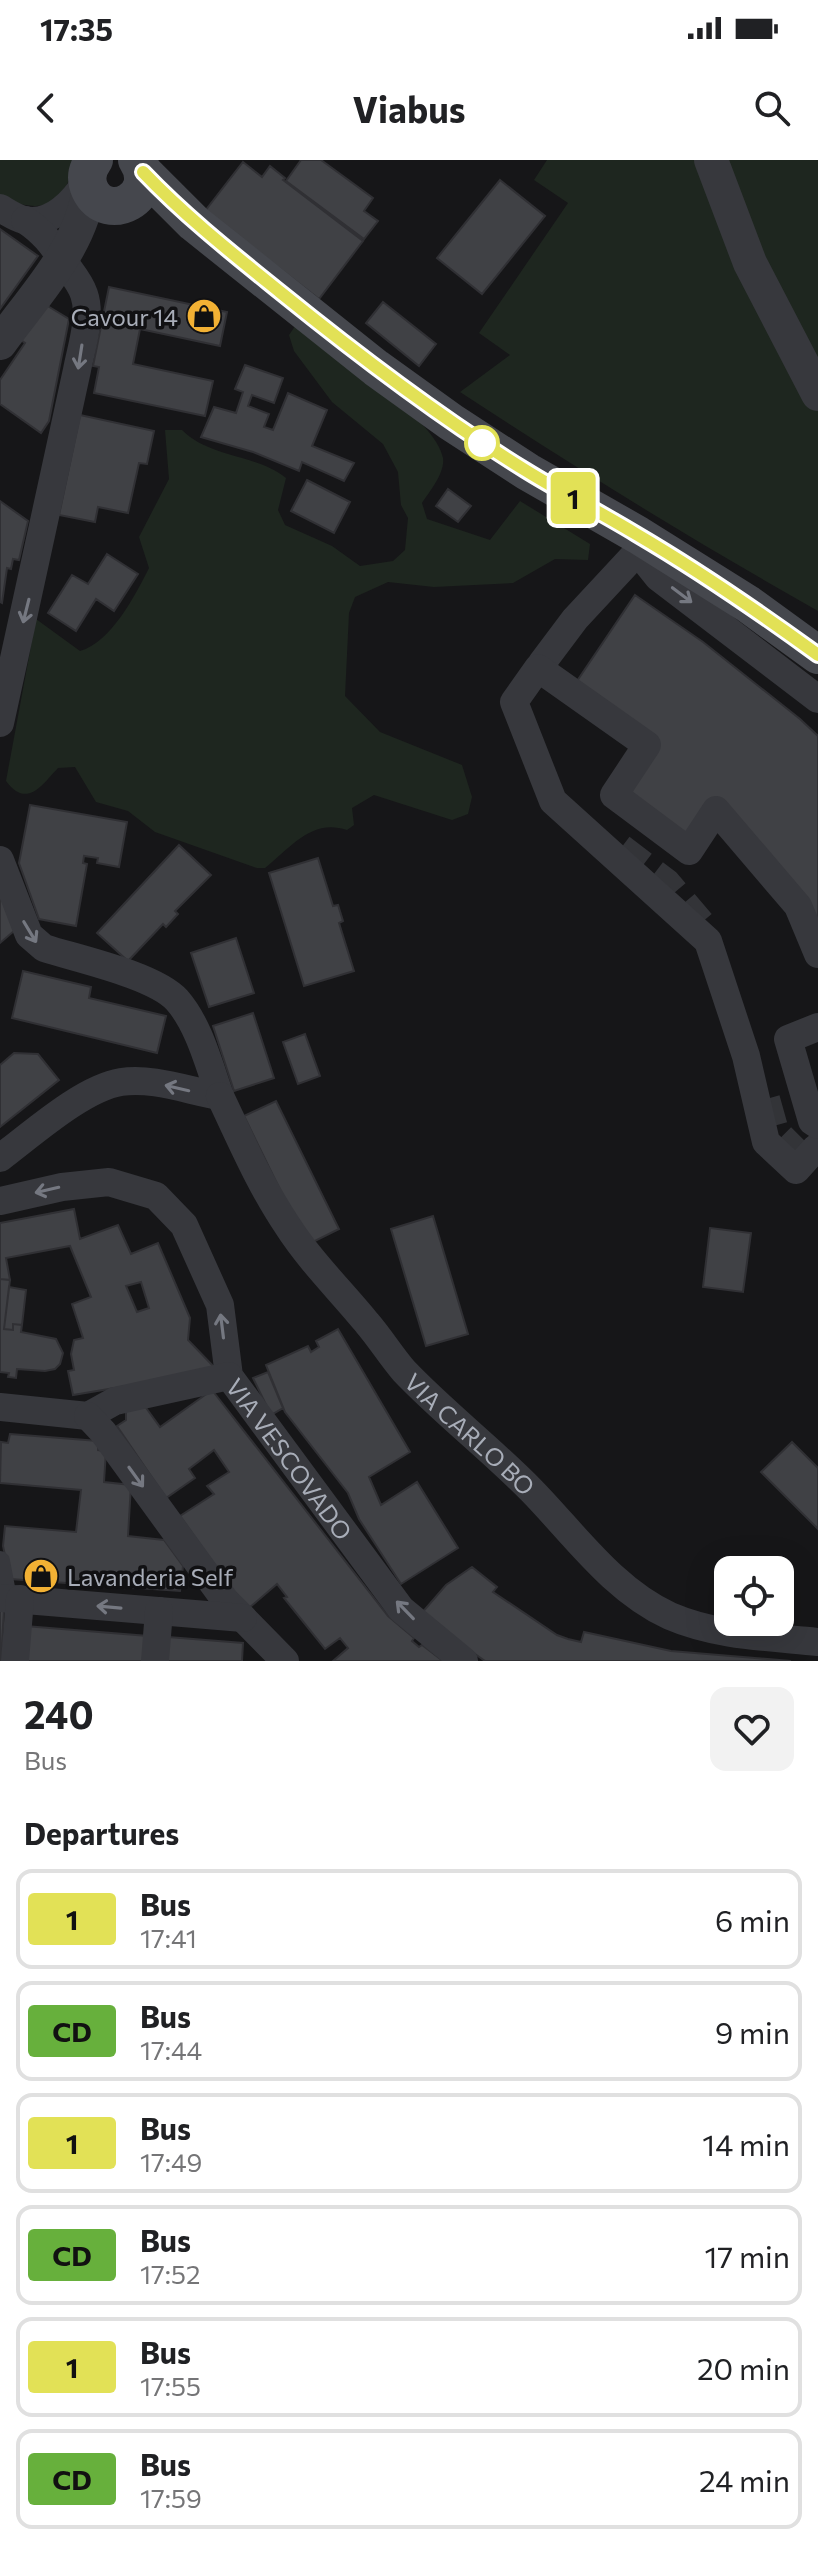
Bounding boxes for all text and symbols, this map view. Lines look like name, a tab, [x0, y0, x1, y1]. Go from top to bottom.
text: 17:35	[40, 10, 113, 47]
icon: back	[24, 86, 68, 130]
text: Viabus	[352, 86, 466, 130]
icon: search	[750, 86, 794, 130]
shop icon: Cavour 14	[185, 297, 223, 335]
place label: Cavour 14	[71, 302, 178, 331]
one-way arrow	[71, 344, 86, 369]
unlabelled marker	[465, 426, 499, 460]
line badge: 1	[547, 472, 599, 524]
text: 1	[567, 481, 579, 515]
one-way arrow	[671, 586, 692, 603]
one-way arrow	[18, 598, 33, 624]
one-way arrow	[22, 920, 38, 942]
one-way arrow	[165, 1080, 190, 1095]
one-way arrow	[35, 1184, 61, 1199]
one-way arrow	[214, 1314, 229, 1339]
street label: VIA CARLO BO	[399, 1367, 541, 1500]
street label: VIA VESCOVADO	[221, 1372, 359, 1545]
one-way arrow	[127, 1466, 144, 1487]
map controls	[714, 1556, 794, 1636]
button: locate	[714, 1556, 794, 1636]
shop icon: Lavanderia Self	[22, 1557, 60, 1595]
place label: Lavanderia Self	[67, 1562, 234, 1591]
one-way arrow	[97, 1599, 123, 1614]
one-way arrow	[396, 1601, 415, 1620]
button: heart	[710, 1687, 794, 1771]
text: 240	[24, 1690, 94, 1737]
text: Bus	[24, 1744, 67, 1775]
text: Departures	[24, 1814, 179, 1851]
text: Bus	[140, 1885, 191, 1922]
text: 6 min	[715, 1901, 790, 1938]
text: 1	[66, 1902, 78, 1936]
text: 17:41	[140, 1922, 197, 1953]
text: Bus	[140, 1997, 191, 2034]
text: 9 min	[715, 2013, 790, 2050]
text: CD	[52, 2014, 92, 2048]
text: 17:44	[140, 2034, 202, 2065]
text: Bus	[140, 2109, 191, 2146]
text: 14 min	[702, 2125, 790, 2162]
text: 1	[66, 2126, 78, 2160]
text: 17:49	[140, 2146, 202, 2177]
text: Bus	[140, 2221, 191, 2258]
text: 17 min	[705, 2237, 790, 2274]
text: CD	[52, 2238, 92, 2272]
text: 17:52	[140, 2258, 200, 2289]
text: Bus	[140, 2333, 191, 2370]
text: 20 min	[697, 2349, 790, 2386]
text: 1	[66, 2350, 78, 2384]
text: 17:55	[140, 2370, 201, 2401]
text: Bus	[140, 2445, 191, 2482]
text: 24 min	[699, 2461, 790, 2498]
text: CD	[52, 2462, 92, 2496]
text: 17:59	[140, 2482, 202, 2513]

